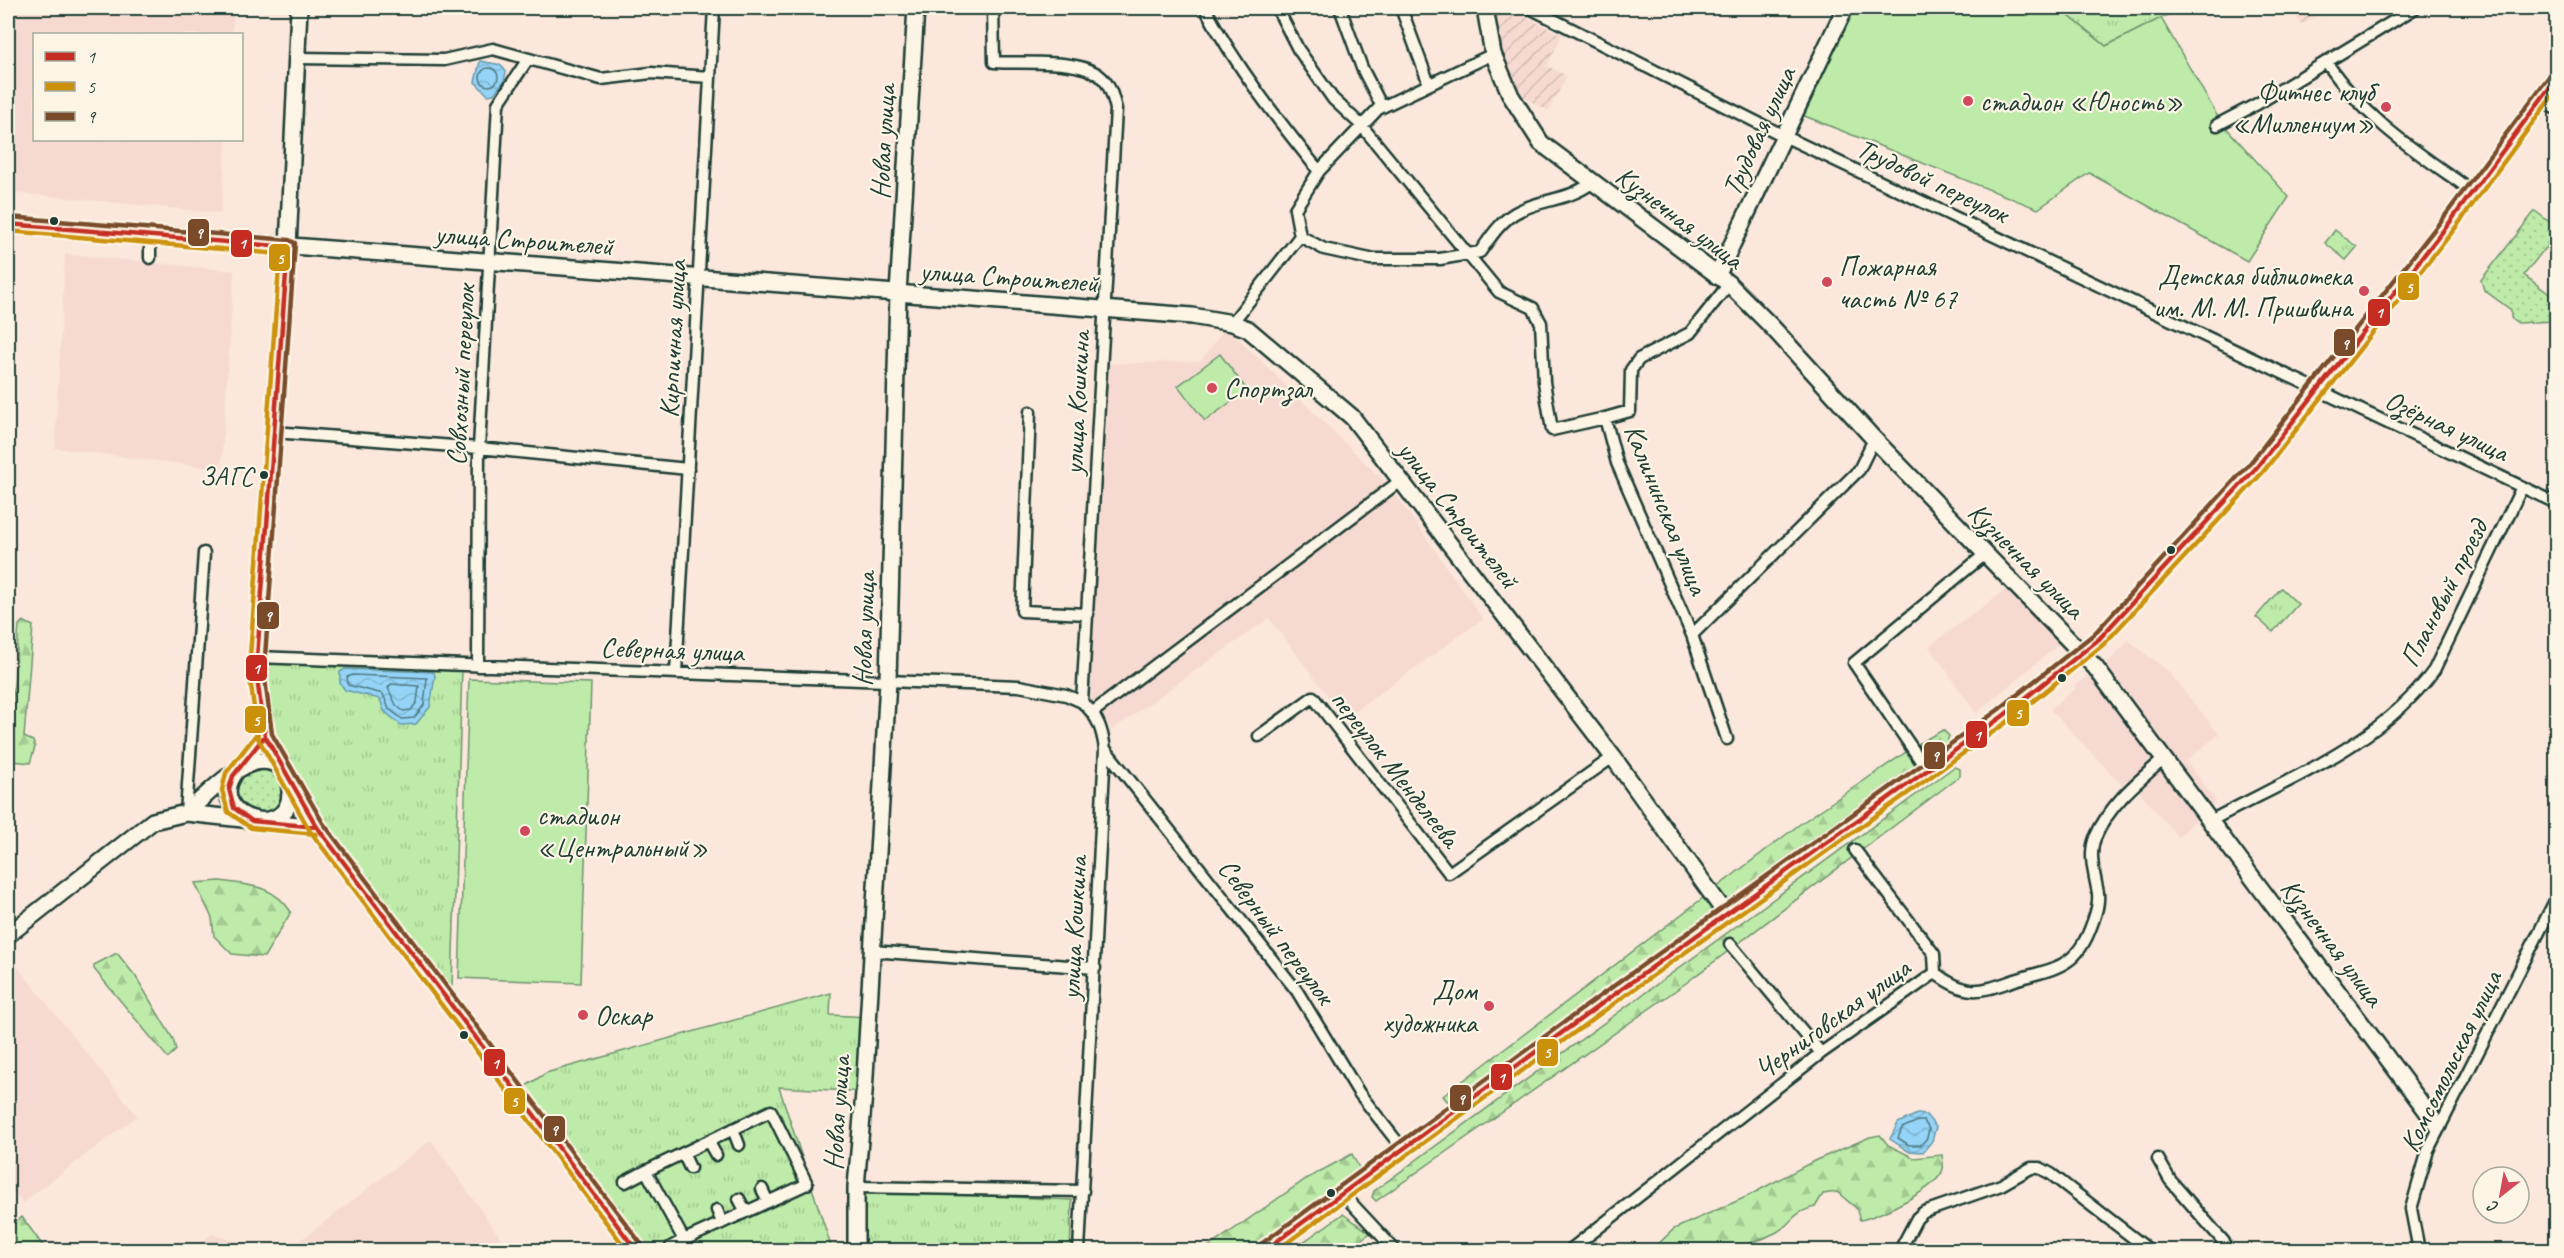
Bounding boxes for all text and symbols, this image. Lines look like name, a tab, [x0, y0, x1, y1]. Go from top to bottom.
legend	[33, 33, 243, 141]
text: 1	[87, 46, 96, 68]
street label: Трудовая улица	[1713, 60, 1804, 201]
place label: Фитнес клуб «Миллениум»	[2232, 74, 2380, 141]
text: 5	[87, 76, 96, 98]
street label: Новая улица	[862, 81, 903, 200]
place label: стадион «Юность»	[1980, 84, 2183, 119]
marker: стадион «Юность»	[1961, 94, 1975, 108]
marker: Фитнес клуб «Миллениум»	[2379, 100, 2393, 114]
text: 9	[87, 106, 97, 128]
street label: Трудовой переулок	[1851, 130, 2017, 232]
street label: Кузнечная улица	[1608, 158, 1752, 279]
unlabelled marker	[48, 215, 60, 227]
street label: улица Строителей	[432, 216, 615, 263]
line badge: 9	[187, 218, 210, 247]
text: 9	[195, 223, 204, 243]
line badge: 1	[230, 229, 253, 258]
text: 1	[238, 234, 247, 254]
line badge: 5	[268, 243, 291, 272]
text: 5	[277, 249, 286, 269]
place label: Пожарная часть № 67	[1839, 249, 1958, 316]
street label: улица Строителей	[917, 253, 1100, 300]
street label: Кирпичная улица	[651, 258, 694, 419]
place label: Детская библиотека им. М. М. Пришвина	[2153, 258, 2355, 325]
line badge: 5	[2397, 272, 2420, 301]
marker: Пожарная часть № 67	[1820, 275, 1834, 289]
text: 5	[2406, 278, 2415, 298]
street label: Совхозный переулок	[438, 281, 483, 466]
marker: Детская библиотека им. М. М. Пришвина	[2357, 284, 2371, 298]
line badge: 1	[2367, 298, 2391, 327]
text: 1	[2375, 303, 2384, 323]
street label: улица Кошкина	[1055, 328, 1098, 478]
line badge: 9	[2333, 328, 2356, 357]
text: 9	[2341, 334, 2350, 354]
place label: Спортзал	[1224, 371, 1313, 407]
marker: Спортзал	[1205, 381, 1219, 395]
street label: Озёрная улица	[2379, 382, 2516, 471]
street label: Калининская улица	[1616, 419, 1717, 601]
street label: улица Строителей	[1389, 432, 1528, 596]
place label: ЗАГС	[200, 460, 256, 493]
marker: ЗАГС	[258, 469, 270, 481]
street label: Кузнечная улица	[1960, 495, 2094, 628]
street label: Плановый проезд	[2391, 511, 2497, 673]
unlabelled marker	[2165, 544, 2177, 556]
street label: Новая улица	[844, 569, 883, 687]
line badge: 9	[256, 601, 280, 630]
text: 9	[264, 606, 273, 626]
street label: Северная улица	[600, 630, 746, 670]
line badge: 1	[245, 654, 268, 682]
text: 1	[252, 659, 261, 679]
unlabelled marker	[2056, 672, 2068, 684]
street label: переулок Менделеева	[1323, 682, 1470, 856]
line badge: 5	[2006, 699, 2030, 727]
text: 5	[2015, 704, 2024, 724]
line badge: 5	[244, 705, 267, 734]
text: 5	[253, 711, 262, 731]
line badge: 1	[1965, 720, 1988, 749]
text: 1	[1973, 726, 1982, 746]
line badge: 9	[1923, 741, 1946, 770]
text: 9	[1931, 746, 1940, 766]
place label: стадион «Центральный»	[537, 798, 708, 865]
marker: стадион «Центральный»	[518, 824, 532, 838]
street label: Северный переулок	[1211, 852, 1344, 1013]
street label: улица Кошкина	[1052, 853, 1095, 1003]
street label: Кузнечная улица	[2272, 872, 2393, 1015]
street label: Черниговская улица	[1748, 949, 1918, 1086]
street label: Комсомольская улица	[2391, 963, 2510, 1158]
place label: Дом художника	[1383, 973, 1479, 1040]
place label: Оскар	[595, 998, 654, 1033]
marker: Дом художника	[1482, 999, 1496, 1013]
marker: Оскар	[576, 1008, 590, 1022]
unlabelled marker	[458, 1029, 470, 1041]
line badge: 5	[1536, 1038, 1559, 1067]
text: 5	[1544, 1043, 1553, 1063]
line badge: 1	[483, 1048, 506, 1077]
street label: Новая улица	[815, 1052, 858, 1171]
text: 1	[491, 1054, 500, 1074]
line badge: 1	[1490, 1063, 1513, 1091]
text: 1	[1497, 1068, 1506, 1088]
line badge: 9	[1449, 1084, 1472, 1112]
line badge: 5	[503, 1087, 526, 1115]
text: 9	[1457, 1089, 1466, 1109]
text: 5	[511, 1092, 520, 1112]
line badge: 9	[543, 1115, 566, 1143]
text: 9	[550, 1120, 559, 1140]
north arrow	[2471, 1165, 2531, 1225]
unlabelled marker	[1325, 1187, 1337, 1199]
text: С	[2483, 1195, 2502, 1218]

